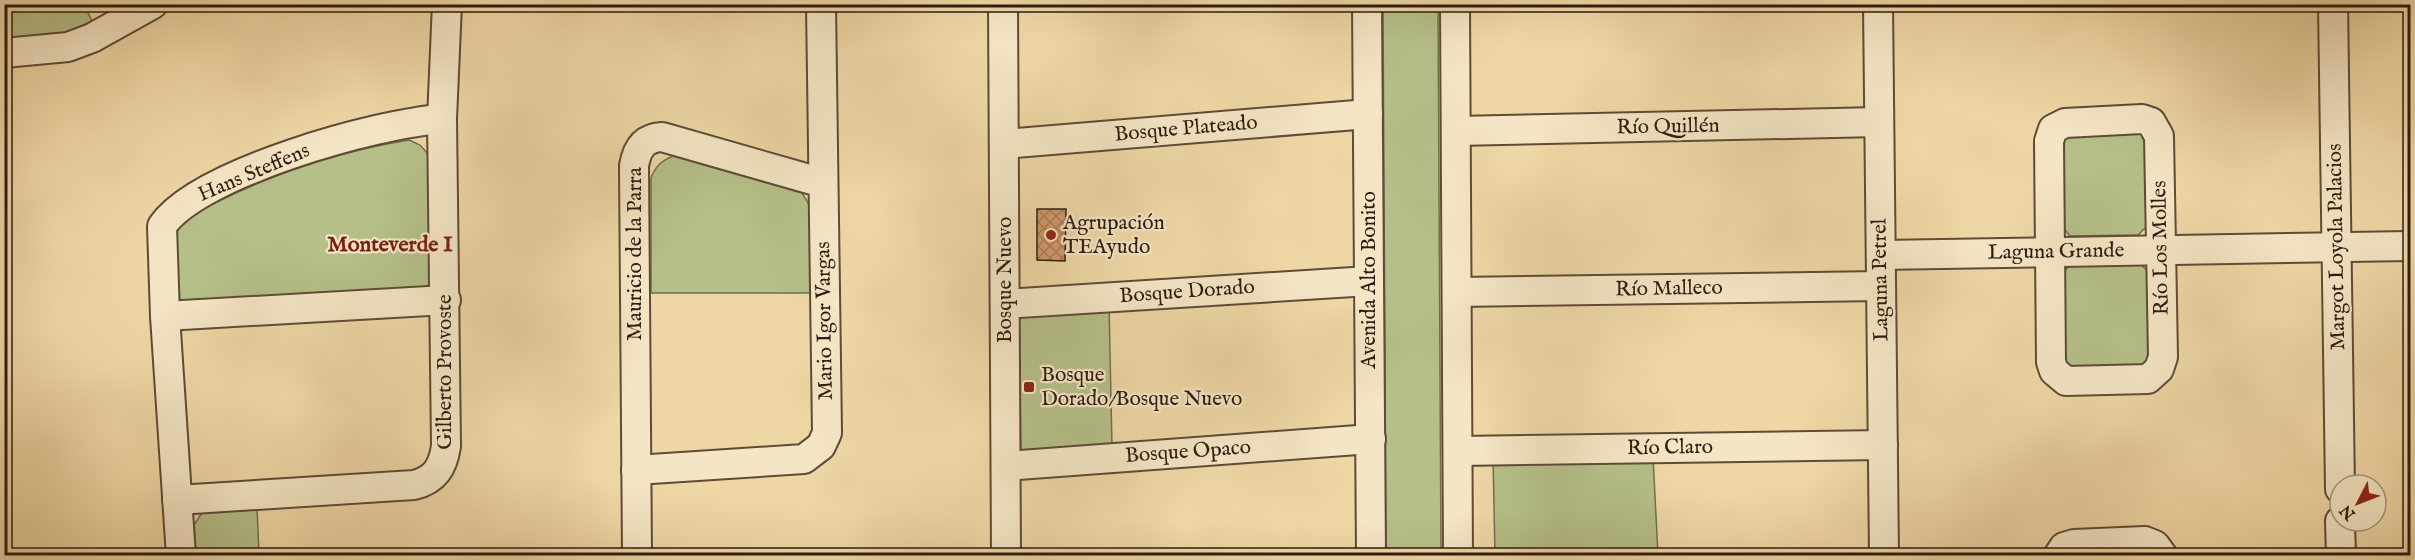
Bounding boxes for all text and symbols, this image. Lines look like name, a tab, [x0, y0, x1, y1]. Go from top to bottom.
street label: Bosque Plateado	[1113, 109, 1259, 149]
street label: Río Quillén	[1616, 113, 1720, 141]
street label: Hans Steffens	[194, 137, 314, 209]
street label: Margot Loyola Palacios	[2322, 143, 2352, 351]
street label: Mauricio de la Parra	[622, 166, 649, 341]
street label: Río Los Molles	[2146, 180, 2176, 316]
street label: Avenida Alto Bonito	[1356, 191, 1383, 370]
place label: Agrupación TEAyudo	[1062, 210, 1165, 261]
street label: Bosque Nuevo	[992, 217, 1019, 343]
street label: Laguna Petrel	[1866, 218, 1896, 342]
marker: Agrupación TEAyudo	[1044, 228, 1058, 242]
district label: Monteverde I	[327, 231, 453, 259]
street label: Laguna Grande	[1987, 237, 2125, 267]
street label: Mario Igor Vargas	[810, 241, 840, 401]
street label: Bosque Dorado	[1118, 274, 1256, 310]
street label: Río Malleco	[1615, 275, 1723, 303]
street label: Gilberto Provoste	[432, 294, 459, 450]
place label: Bosque Dorado/Bosque Nuevo	[1041, 362, 1242, 413]
marker: Bosque Dorado/Bosque Nuevo	[1022, 380, 1036, 394]
street label: Bosque Opaco	[1124, 434, 1252, 470]
street label: Río Claro	[1627, 434, 1713, 462]
north arrow	[2328, 473, 2388, 533]
text: N	[2336, 500, 2361, 524]

